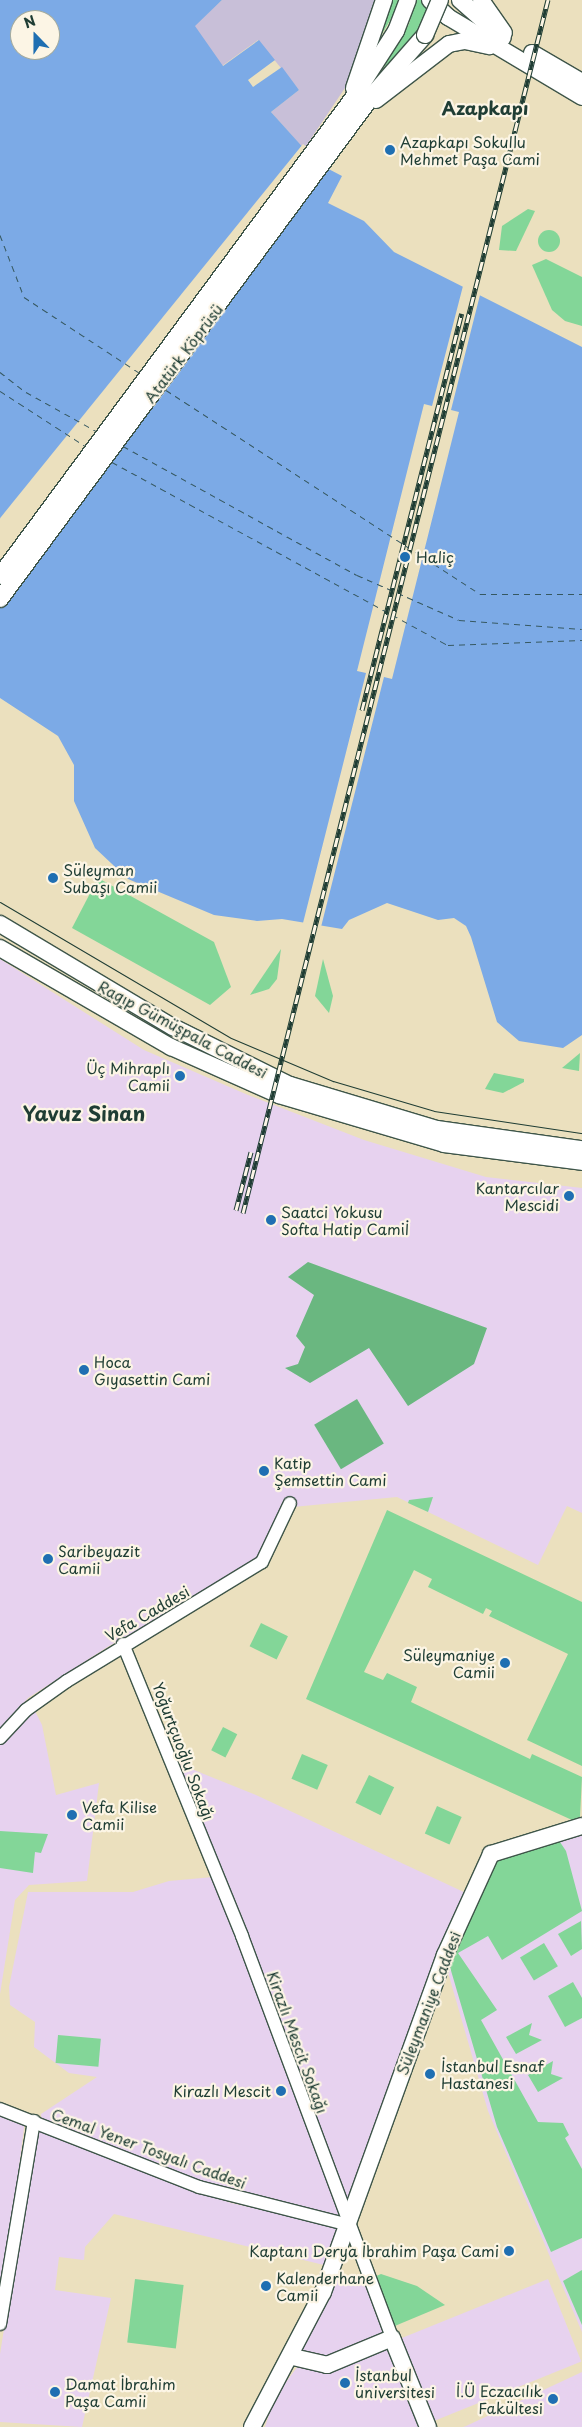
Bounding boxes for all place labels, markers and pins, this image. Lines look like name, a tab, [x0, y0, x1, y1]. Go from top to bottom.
place label: Azapkapı Sokullu Mehmet Paşa Cami	[400, 132, 541, 167]
marker: Azapkapı Sokullu Mehmet Paşa Cami	[384, 144, 396, 156]
place label: Haliç	[416, 548, 454, 566]
marker: Haliç	[398, 550, 412, 564]
place label: Süleyman Subaşı Camii	[63, 860, 158, 895]
marker: Süleyman Subaşı Camii	[47, 872, 59, 884]
place label: Üç Mihraplı Camii	[85, 1058, 170, 1093]
marker: Üç Mihraplı Camii	[174, 1070, 186, 1082]
place label: Kantarcılar Mescidi	[476, 1178, 559, 1213]
marker: Kantarcılar Mescidi	[563, 1190, 575, 1202]
place label: Saatci Yokusu Softa Hatip Camiİ	[281, 1202, 412, 1237]
marker: Saatci Yokusu Softa Hatip Camiİ	[265, 1214, 277, 1226]
place label: Hoca Gıyasettin Cami	[94, 1352, 211, 1387]
marker: Hoca Gıyasettin Cami	[78, 1364, 90, 1376]
place label: Katip Şemsettin Cami	[274, 1453, 388, 1488]
marker: Katip Şemsettin Cami	[258, 1465, 270, 1477]
place label: Saribeyazit Camii	[58, 1541, 140, 1576]
marker: Saribeyazit Camii	[42, 1553, 54, 1565]
place label: Süleymaniye Camii	[403, 1645, 495, 1680]
marker: Süleymaniye Camii	[499, 1657, 511, 1669]
place label: Vefa Kilise Camii	[82, 1797, 157, 1832]
marker: Vefa Kilise Camii	[66, 1809, 78, 1821]
place label: İstanbul Esnaf Hastanesi	[441, 2056, 543, 2091]
marker: İstanbul Esnaf Hastanesi	[423, 2067, 437, 2081]
place label: Kirazlı Mescit	[172, 2082, 271, 2100]
marker: Kirazlı Mescit	[275, 2085, 287, 2097]
place label: Kaptanı Derya İbrahim Paşa Cami	[248, 2242, 499, 2260]
marker: Kaptanı Derya İbrahim Paşa Cami	[503, 2245, 515, 2257]
place label: Kalenderhane Camii	[276, 2268, 374, 2303]
marker: Kalenderhane Camii	[260, 2280, 272, 2292]
place label: İstanbul üniversitesi	[355, 2365, 435, 2400]
place label: Damat İbrahim Paşa Camii	[65, 2374, 177, 2409]
marker: İstanbul üniversitesi	[339, 2377, 351, 2389]
place label: İ.Ü Eczacılık Fakültesi	[456, 2381, 543, 2416]
marker: Damat İbrahim Paşa Camii	[49, 2386, 61, 2398]
marker: İ.Ü Eczacılık Fakültesi	[547, 2393, 559, 2405]

